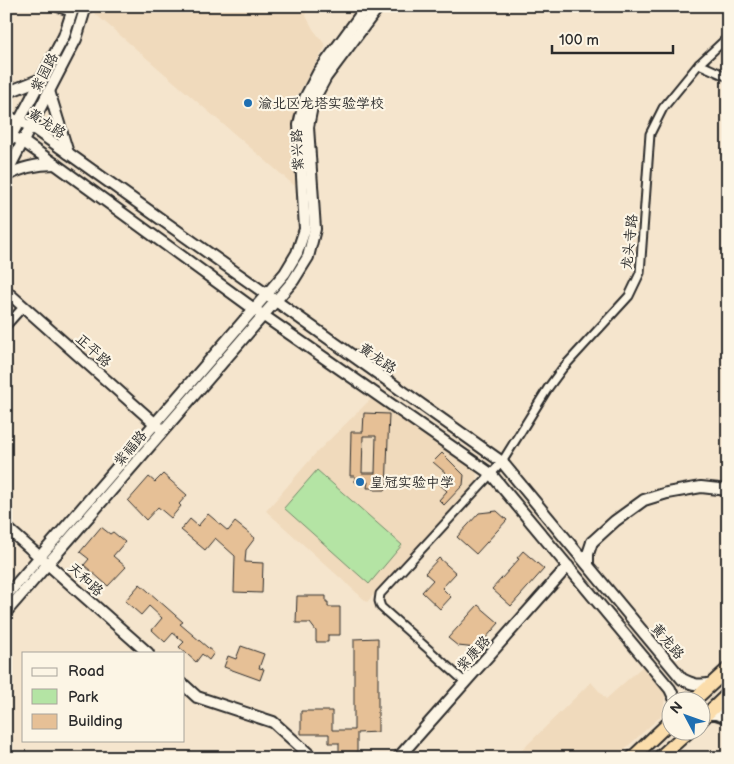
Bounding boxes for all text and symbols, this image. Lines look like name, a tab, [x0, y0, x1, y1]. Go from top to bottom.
scale bar	[552, 22, 673, 54]
text: 100 m	[559, 31, 599, 50]
street label: 紫园路	[27, 50, 62, 95]
place label: 渝北区龙塔实验学校	[258, 95, 384, 112]
marker: 渝北区龙塔实验学校	[242, 97, 254, 109]
street label: 黄龙路	[24, 105, 69, 142]
street label: 紫兴路	[288, 129, 307, 171]
street label: 龙头寺路	[618, 213, 641, 271]
street label: 正平路	[72, 330, 115, 371]
street label: 黄龙路	[356, 339, 400, 377]
street label: 紫福路	[110, 427, 151, 470]
place label: 皇冠实验中学	[370, 474, 454, 491]
marker: 皇冠实验中学	[354, 476, 366, 488]
street label: 天和路	[64, 559, 107, 600]
street label: 黄龙路	[648, 620, 688, 663]
street label: 紫康路	[453, 632, 494, 675]
legend	[22, 652, 185, 742]
text: Road	[68, 662, 104, 681]
text: Park	[68, 688, 99, 707]
north arrow	[662, 692, 712, 742]
text: N	[667, 698, 686, 717]
text: Building	[68, 712, 123, 731]

